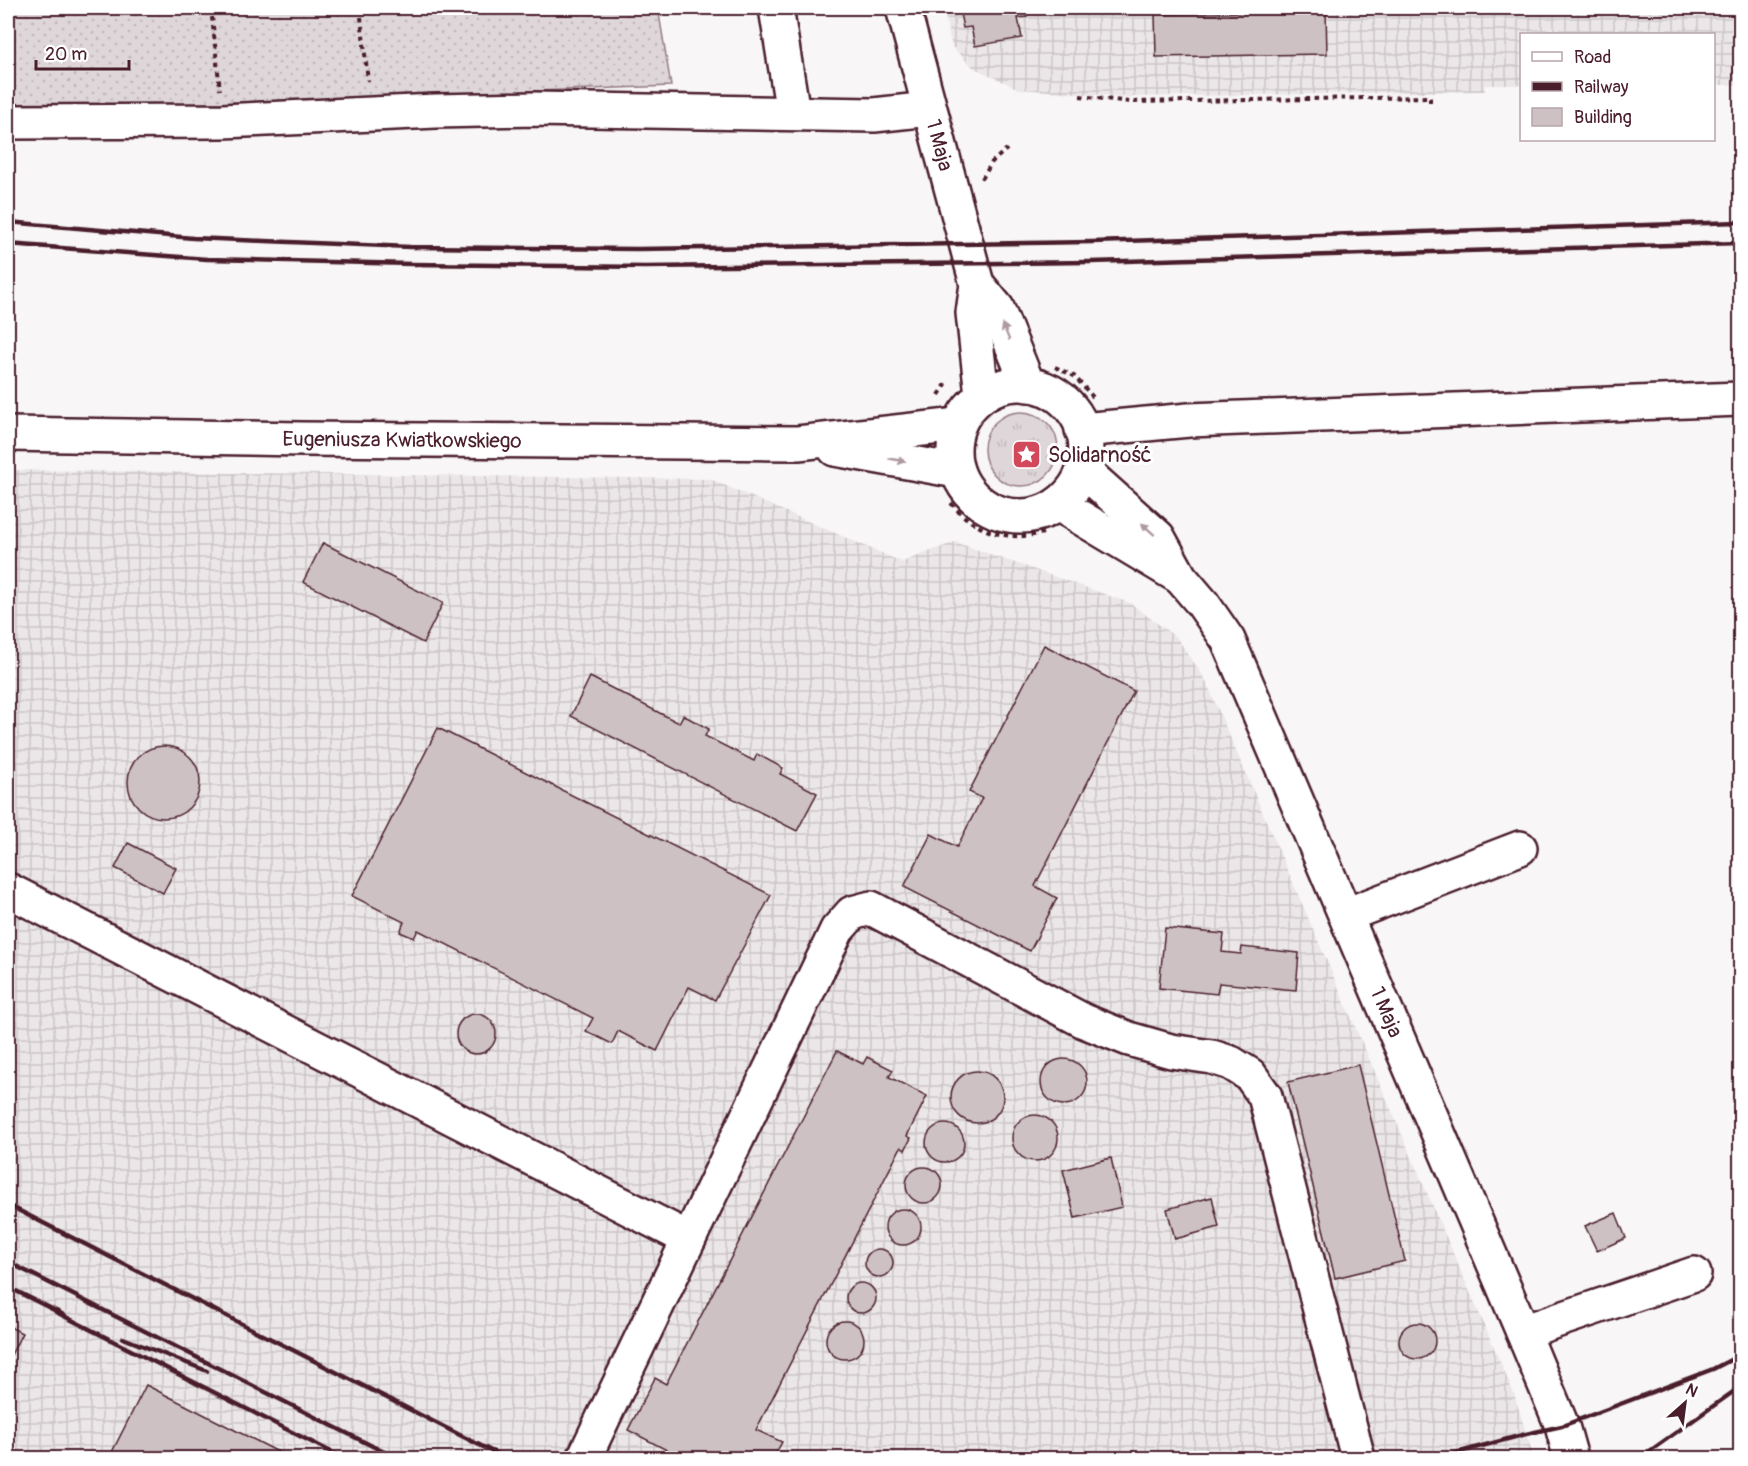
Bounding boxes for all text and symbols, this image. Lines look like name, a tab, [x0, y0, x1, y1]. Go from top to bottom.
scale bar	[36, 33, 129, 71]
legend	[1520, 33, 1715, 141]
text: 20 m	[45, 43, 87, 66]
text: Road	[1574, 46, 1611, 69]
text: Railway	[1574, 76, 1629, 99]
text: Building	[1574, 106, 1632, 129]
street label: 1 Maja	[920, 116, 960, 174]
one-way arrow	[1001, 323, 1010, 341]
street label: Eugeniusza Kwiatkowskiego	[282, 425, 522, 454]
place icon: Solidarność	[1011, 439, 1043, 471]
place label: Solidarność	[1048, 442, 1152, 469]
one-way arrow	[887, 456, 906, 465]
one-way arrow	[1141, 522, 1155, 536]
street label: 1 Maja	[1364, 983, 1409, 1041]
north arrow	[1655, 1373, 1715, 1433]
text: N	[1682, 1379, 1701, 1402]

